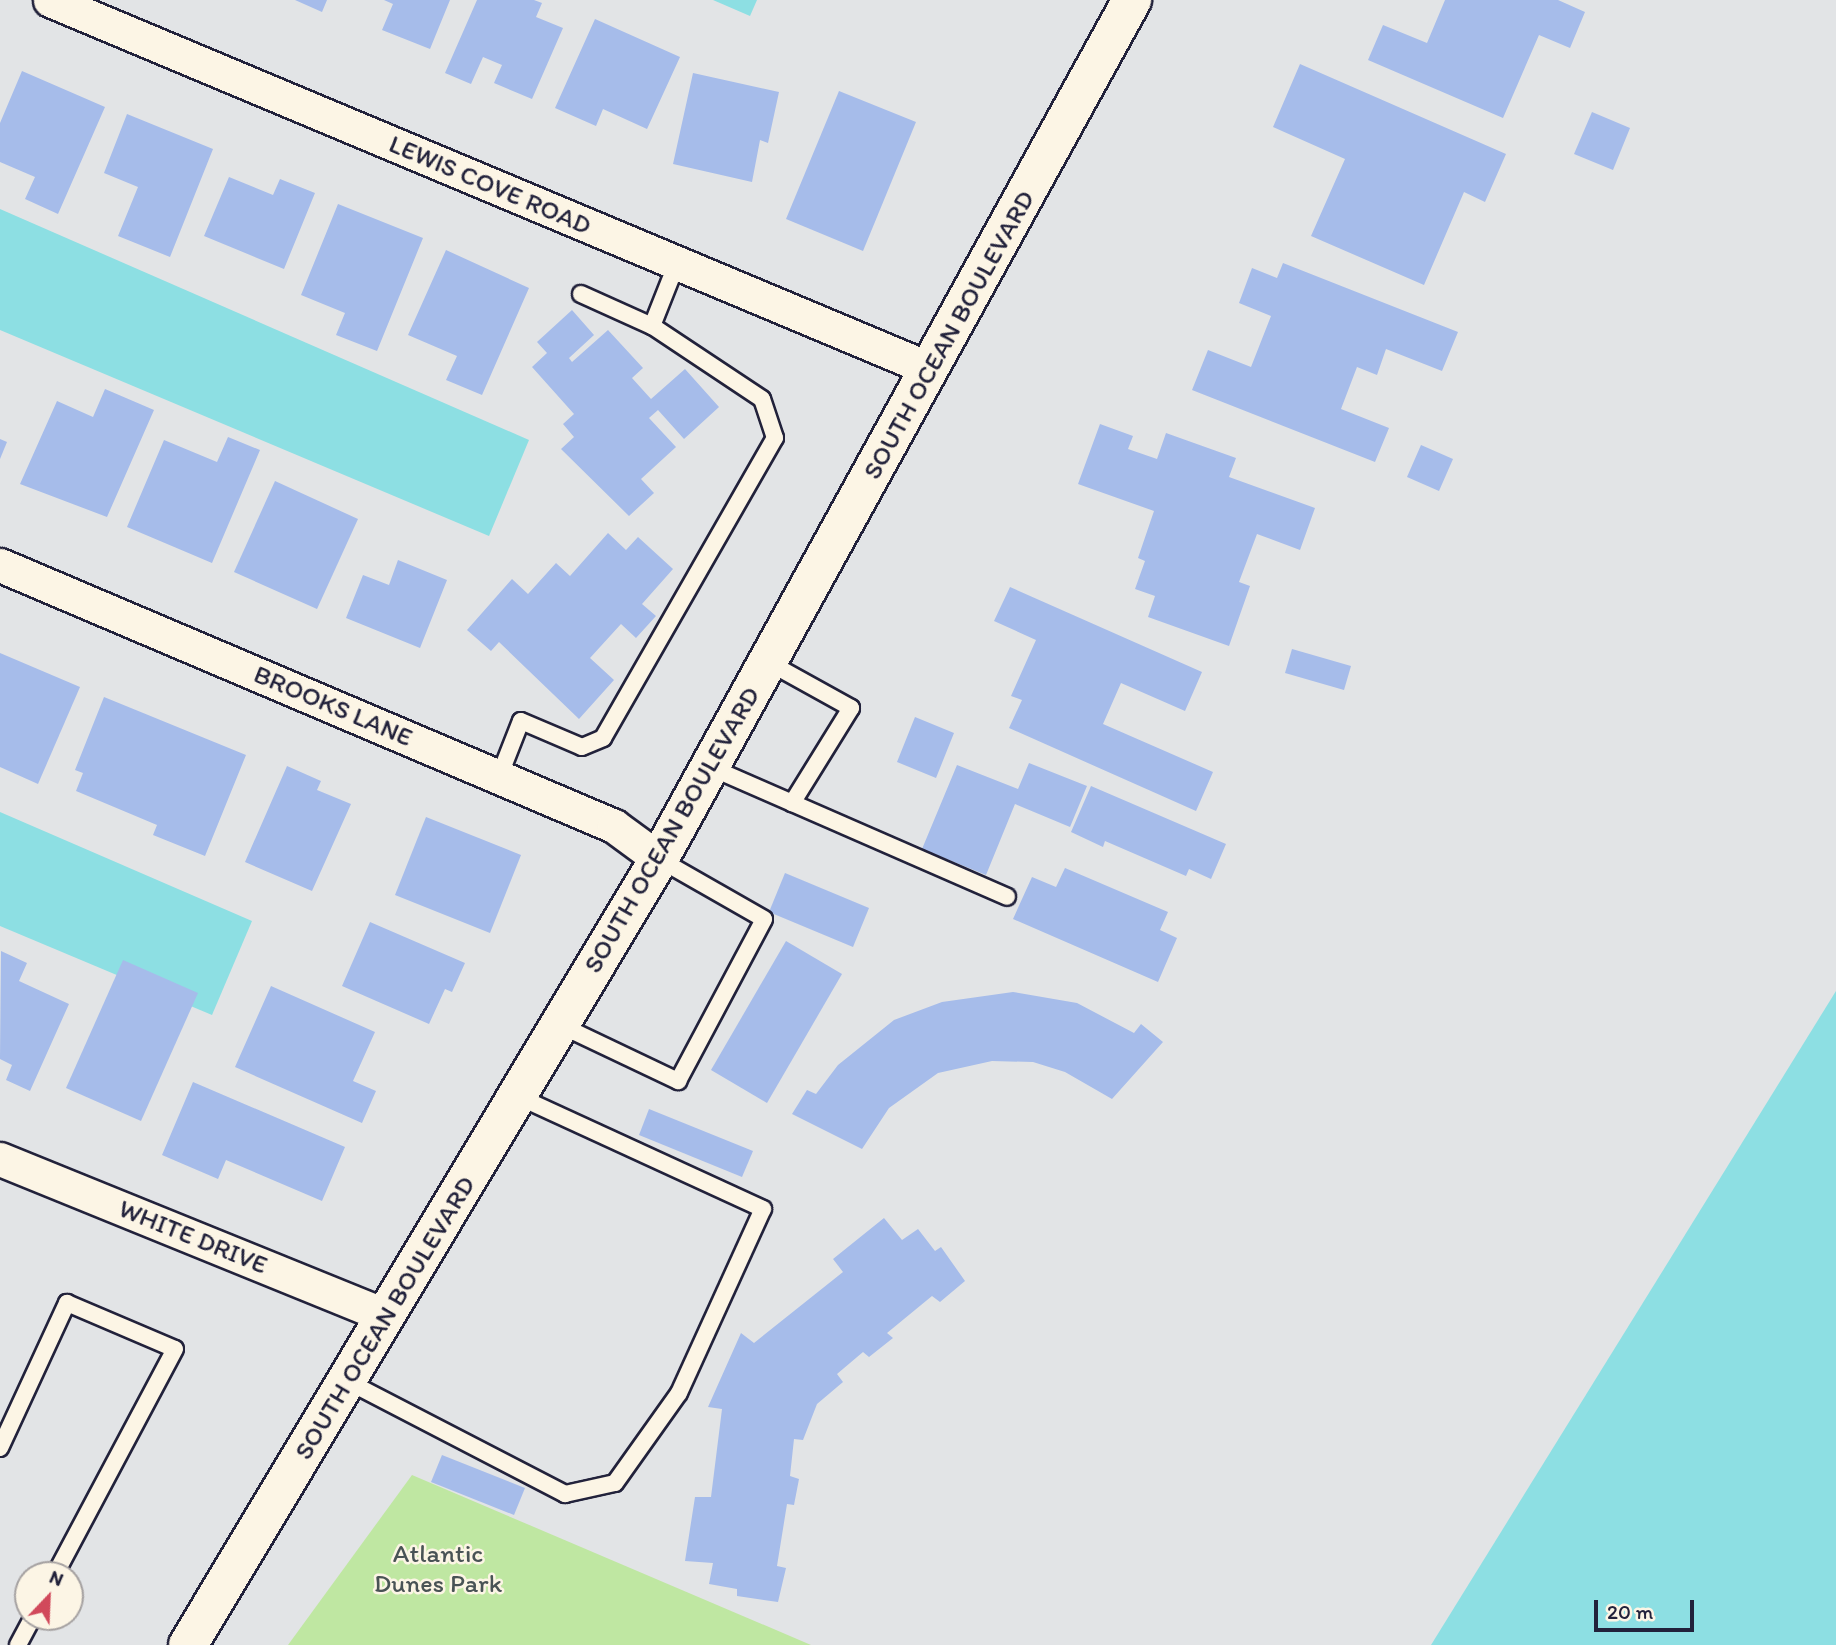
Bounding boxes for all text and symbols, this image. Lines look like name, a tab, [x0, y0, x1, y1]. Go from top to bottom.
street label: LEWIS COVE ROAD	[385, 128, 595, 242]
street label: SOUTH OCEAN BOULEVARD	[857, 186, 1041, 484]
street label: BROOKS LANE	[249, 659, 417, 753]
street label: SOUTH OCEAN BOULEVARD	[578, 682, 766, 978]
street label: SOUTH OCEAN BOULEVARD	[288, 1171, 482, 1465]
street label: WHITE DRIVE	[114, 1193, 272, 1281]
park label: Atlantic Dunes Park	[374, 1538, 502, 1600]
north arrow	[14, 1561, 84, 1631]
text: N	[46, 1565, 67, 1591]
scale bar	[1598, 1586, 1698, 1630]
text: 20 m	[1607, 1599, 1653, 1624]

